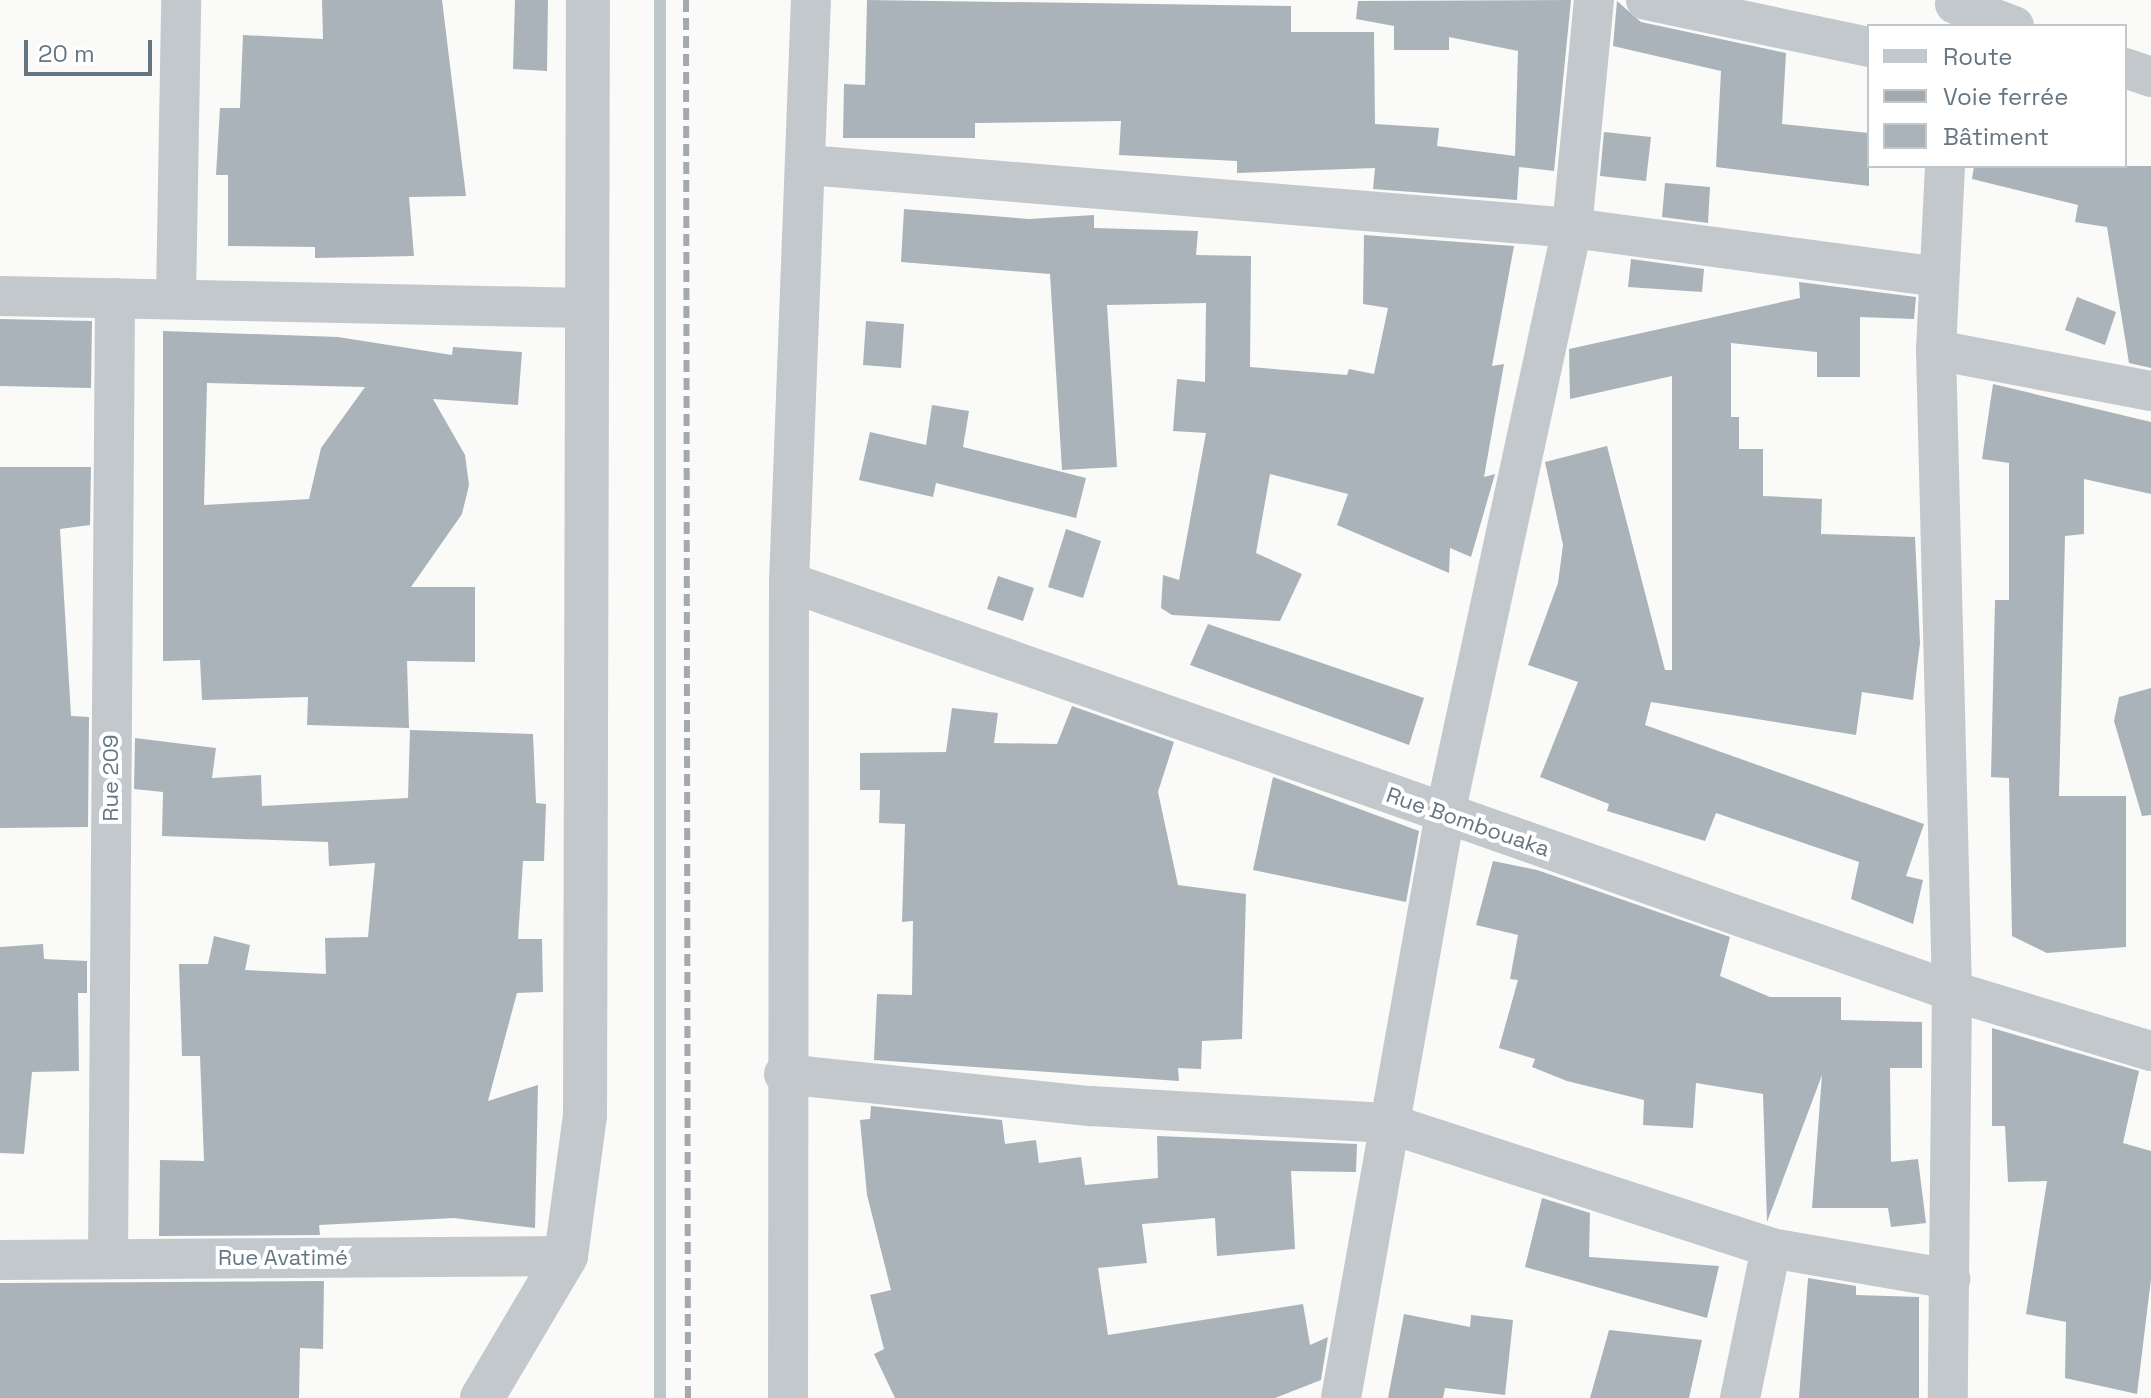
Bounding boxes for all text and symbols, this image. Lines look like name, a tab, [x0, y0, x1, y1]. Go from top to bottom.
scale bar	[28, 24, 156, 74]
legend	[1867, 24, 2127, 168]
text: 20 m	[38, 38, 95, 69]
text: Route	[1943, 41, 2012, 72]
text: Voie ferrée	[1943, 81, 2068, 112]
text: Bâtiment	[1943, 121, 2049, 152]
street label: Rue 209	[98, 735, 124, 821]
street label: Rue Bombouaka	[1383, 782, 1553, 862]
street label: Rue Avatimé	[218, 1245, 348, 1271]

